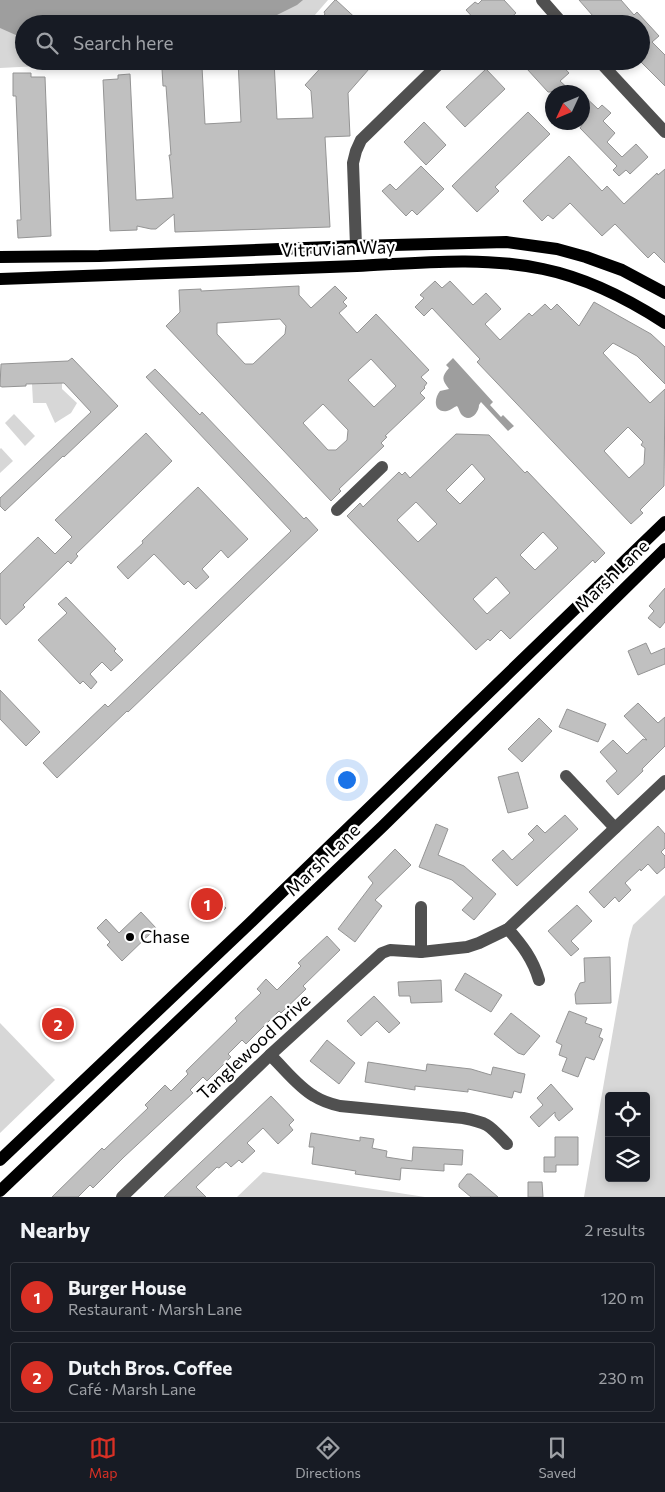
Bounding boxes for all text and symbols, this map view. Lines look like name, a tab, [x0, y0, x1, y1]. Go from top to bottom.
search box	[15, 15, 650, 70]
icon: search	[33, 29, 61, 57]
text: Search here	[73, 31, 173, 54]
north arrow	[545, 85, 590, 130]
street label: Vitruvian Way	[280, 235, 396, 261]
street label: Marsh Lane	[570, 534, 653, 616]
your location	[334, 767, 360, 793]
street label: Marsh Lane	[281, 818, 364, 900]
pin: 1	[191, 885, 223, 923]
place label: Chase	[140, 925, 190, 947]
marker: Chase	[124, 931, 136, 943]
street label: Tanglewood Drive	[192, 988, 314, 1104]
pin: 2	[42, 1005, 74, 1043]
map controls	[605, 1092, 650, 1182]
button: locate	[605, 1092, 650, 1137]
button: layers	[605, 1137, 650, 1182]
text: Nearby	[20, 1217, 90, 1242]
text: 2 results	[584, 1220, 645, 1239]
text: Burger House	[68, 1276, 186, 1299]
text: 1	[33, 1288, 41, 1307]
text: 120 m	[601, 1288, 644, 1307]
text: Restaurant · Marsh Lane	[68, 1299, 242, 1318]
text: Dutch Bros. Coffee	[68, 1356, 232, 1379]
text: 2	[32, 1368, 42, 1387]
text: 230 m	[599, 1368, 644, 1387]
text: Café · Marsh Lane	[68, 1379, 196, 1398]
tab: Map	[89, 1434, 118, 1481]
tab: Directions	[295, 1434, 361, 1481]
tab: Saved	[538, 1434, 576, 1481]

